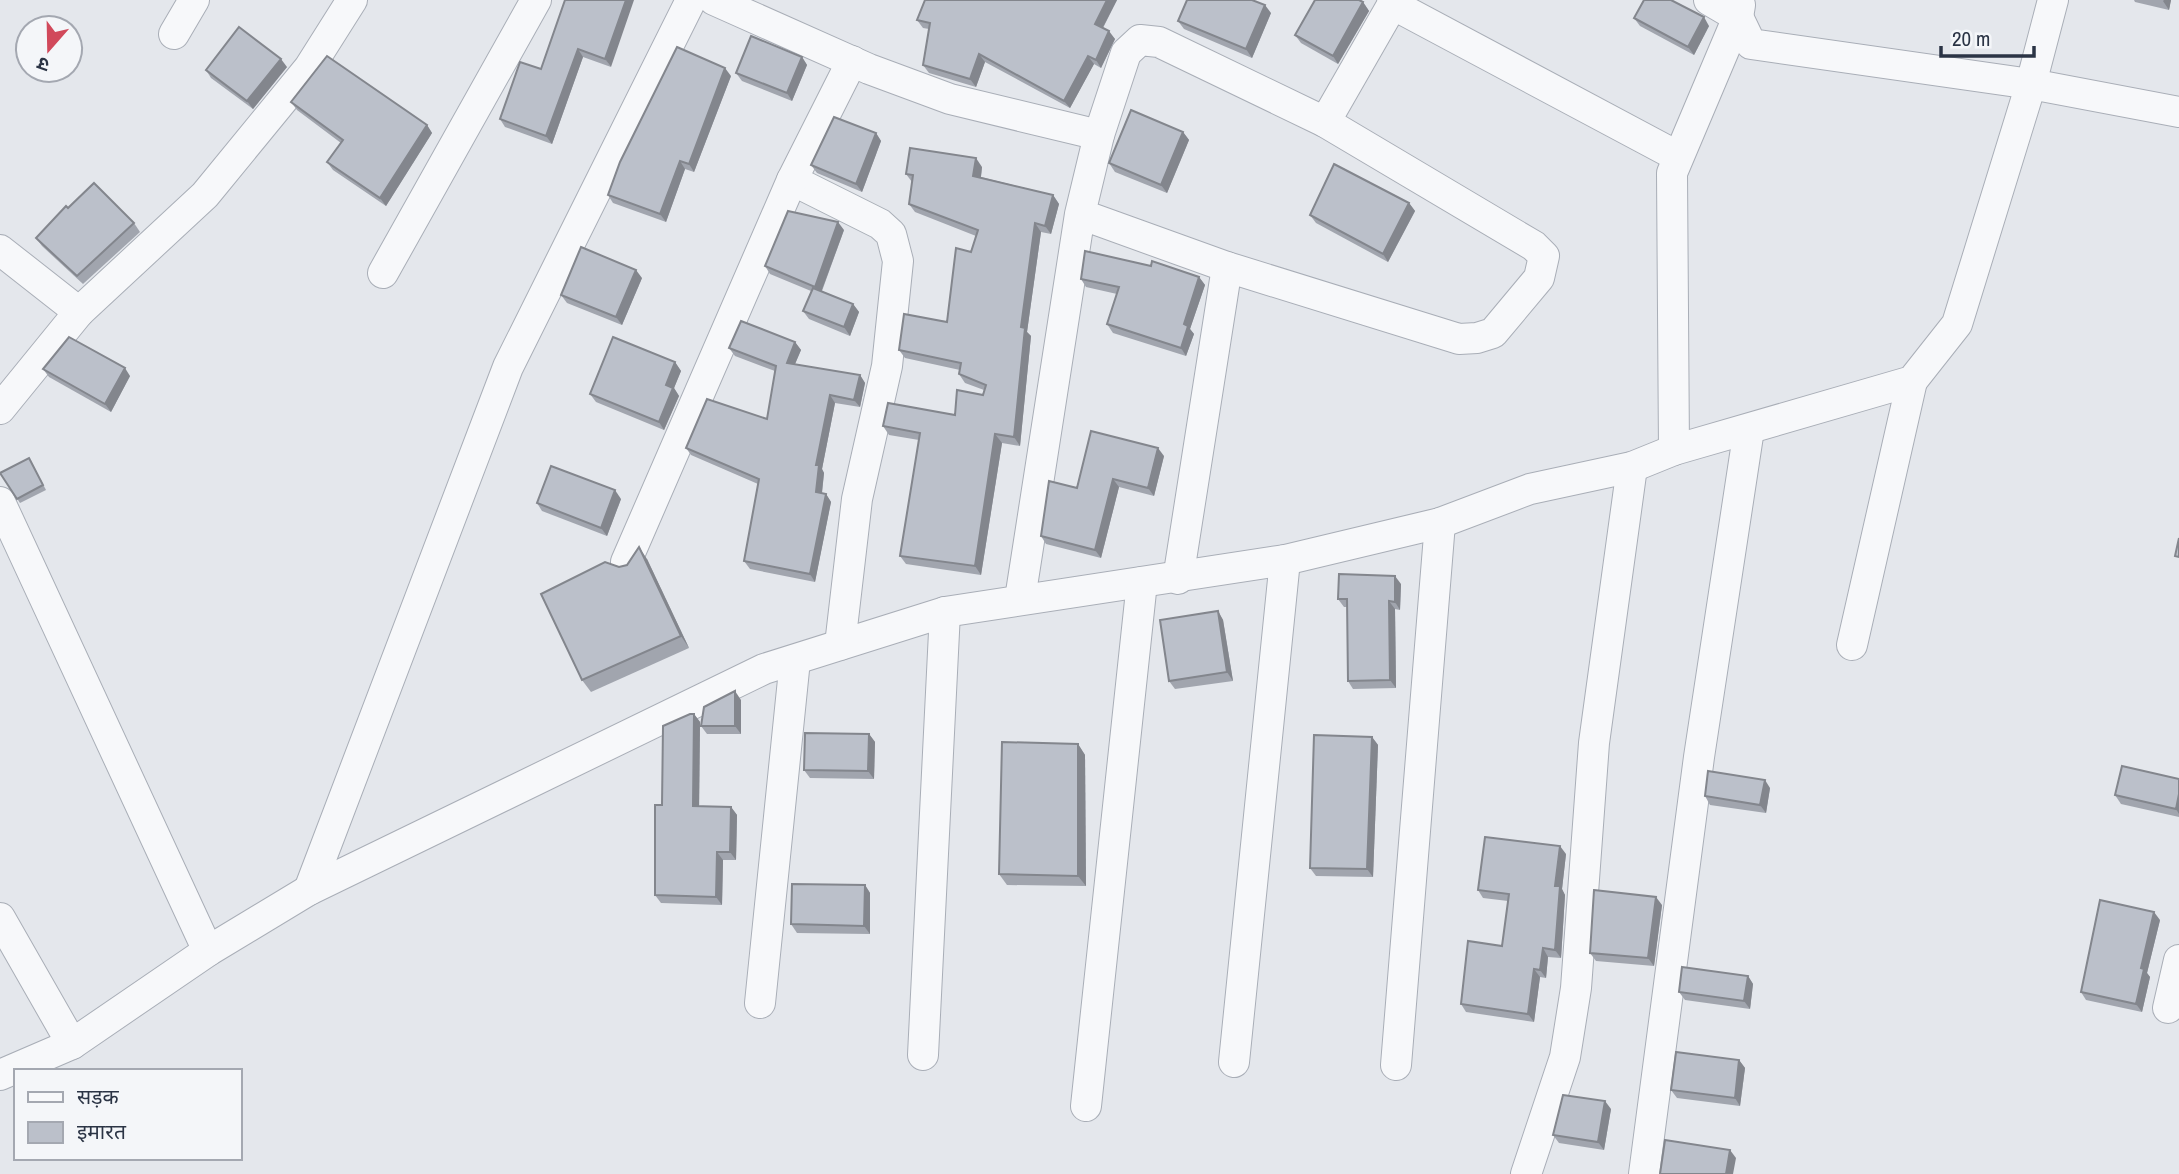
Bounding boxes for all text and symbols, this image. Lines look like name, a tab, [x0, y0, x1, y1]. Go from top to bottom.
north arrow	[14, 14, 84, 84]
scale bar	[1941, 14, 2034, 58]
text: 20 m	[1952, 24, 1990, 53]
text: उ	[33, 51, 53, 79]
legend	[14, 1069, 242, 1160]
text: सड़क	[77, 1082, 119, 1111]
text: इमारत	[77, 1117, 127, 1146]

